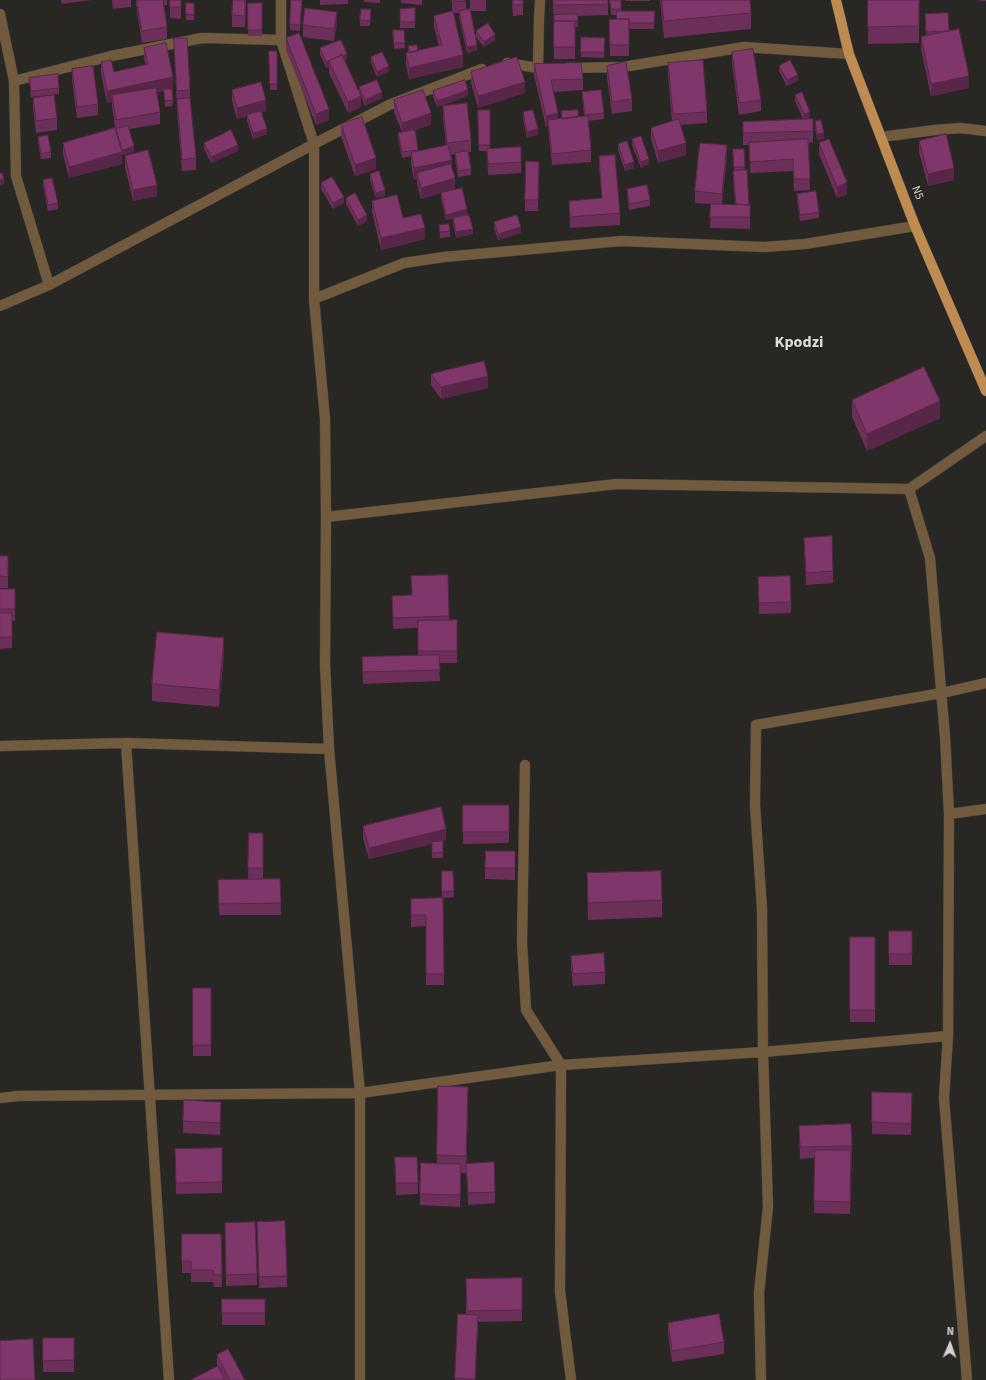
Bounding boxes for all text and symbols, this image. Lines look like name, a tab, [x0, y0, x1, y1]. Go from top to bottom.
street label: N5	[908, 184, 926, 202]
district label: Kpodzi	[775, 333, 823, 353]
north arrow	[930, 1324, 970, 1364]
text: N	[947, 1324, 954, 1339]

